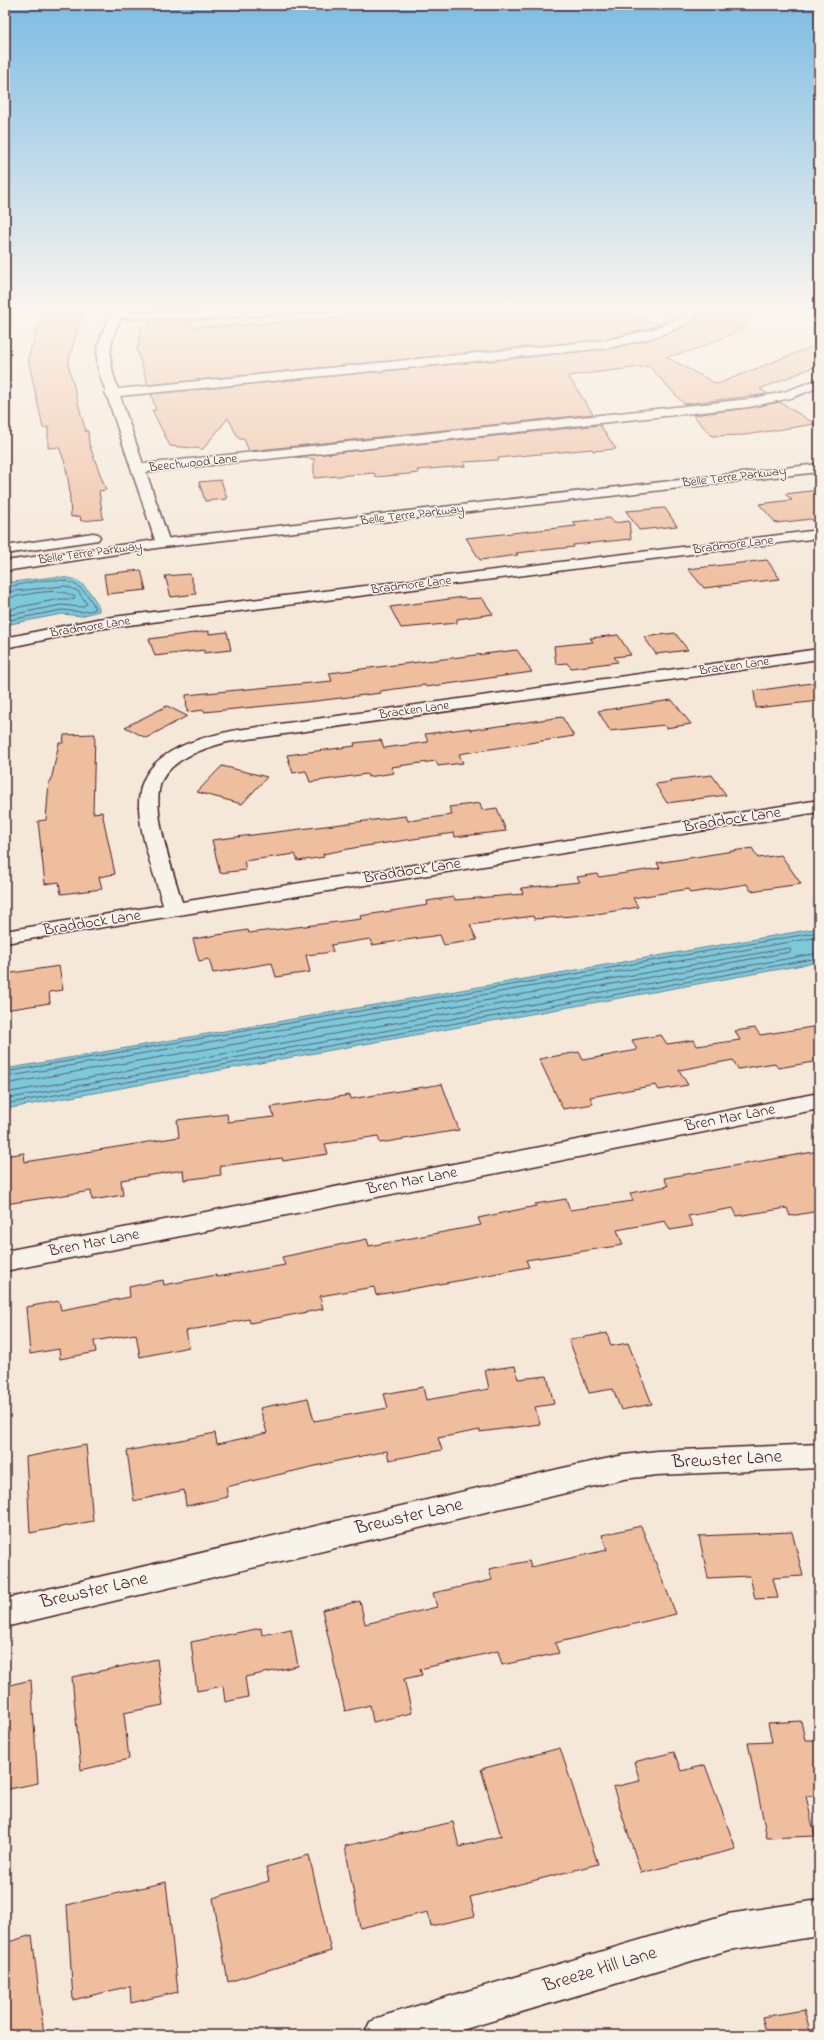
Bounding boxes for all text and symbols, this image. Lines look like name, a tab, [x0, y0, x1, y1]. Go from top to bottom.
street label: Beechwood Lane	[147, 449, 238, 477]
street label: Belle Terre Parkway	[680, 461, 787, 494]
street label: Belle Terre Parkway	[358, 499, 465, 532]
street label: Bradmore Lane	[691, 531, 775, 559]
street label: Belle Terre Parkway	[36, 536, 143, 571]
street label: Bradmore Lane	[369, 571, 453, 599]
street label: Bradmore Lane	[47, 611, 132, 643]
street label: Bracken Lane	[697, 652, 771, 680]
street label: Bracken Lane	[377, 696, 451, 724]
street label: Braddock Lane	[681, 800, 783, 840]
street label: Braddock Lane	[361, 851, 463, 891]
street label: Braddock Lane	[41, 903, 143, 943]
street label: Bren Mar Lane	[682, 1097, 778, 1139]
street label: Bren Mar Lane	[364, 1160, 460, 1202]
street label: Bren Mar Lane	[46, 1222, 142, 1264]
street label: Brewster Lane	[670, 1444, 783, 1476]
street label: Brewster Lane	[351, 1491, 466, 1543]
street label: Brewster Lane	[36, 1565, 151, 1617]
street label: Breeze Hill Lane	[539, 1940, 661, 2000]

